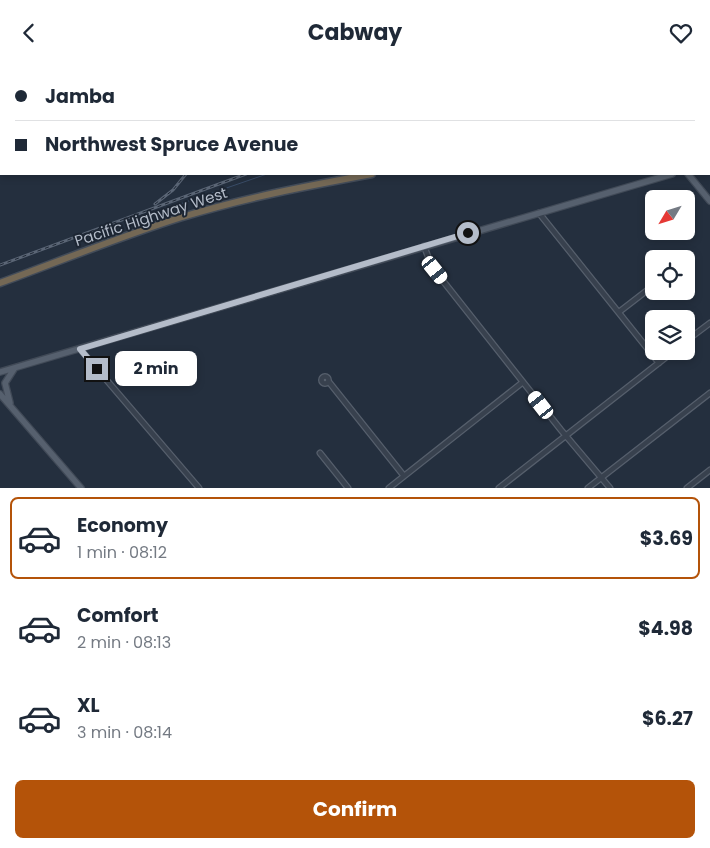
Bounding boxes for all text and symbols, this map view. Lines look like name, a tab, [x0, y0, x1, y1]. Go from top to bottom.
text: Cabway	[308, 17, 402, 48]
icon: back	[15, 19, 43, 47]
icon: heart	[667, 19, 695, 47]
text: Jamba	[45, 83, 115, 110]
text: Northwest Spruce Avenue	[45, 131, 298, 158]
street label: Pacific Highway West	[72, 182, 230, 251]
north arrow	[645, 190, 695, 240]
map controls	[645, 190, 695, 360]
route start	[457, 222, 479, 244]
button: locate	[645, 250, 695, 300]
car	[419, 254, 450, 286]
button: layers	[645, 310, 695, 360]
callout: 2 min	[114, 351, 197, 387]
text: 2 min	[134, 357, 178, 380]
route end	[86, 358, 108, 380]
car	[525, 389, 556, 421]
text: Economy	[77, 512, 168, 539]
icon: car	[17, 516, 62, 561]
text: $3.69	[640, 525, 693, 552]
text: 1 min · 08:12	[77, 541, 167, 564]
text: Comfort	[77, 602, 159, 629]
icon: car	[17, 606, 62, 651]
text: $4.98	[638, 615, 693, 642]
text: 2 min · 08:13	[77, 631, 171, 654]
text: XL	[77, 692, 100, 719]
icon: car	[17, 696, 62, 741]
text: $6.27	[642, 705, 693, 732]
text: 3 min · 08:14	[77, 721, 172, 744]
button: Confirm	[15, 780, 695, 838]

